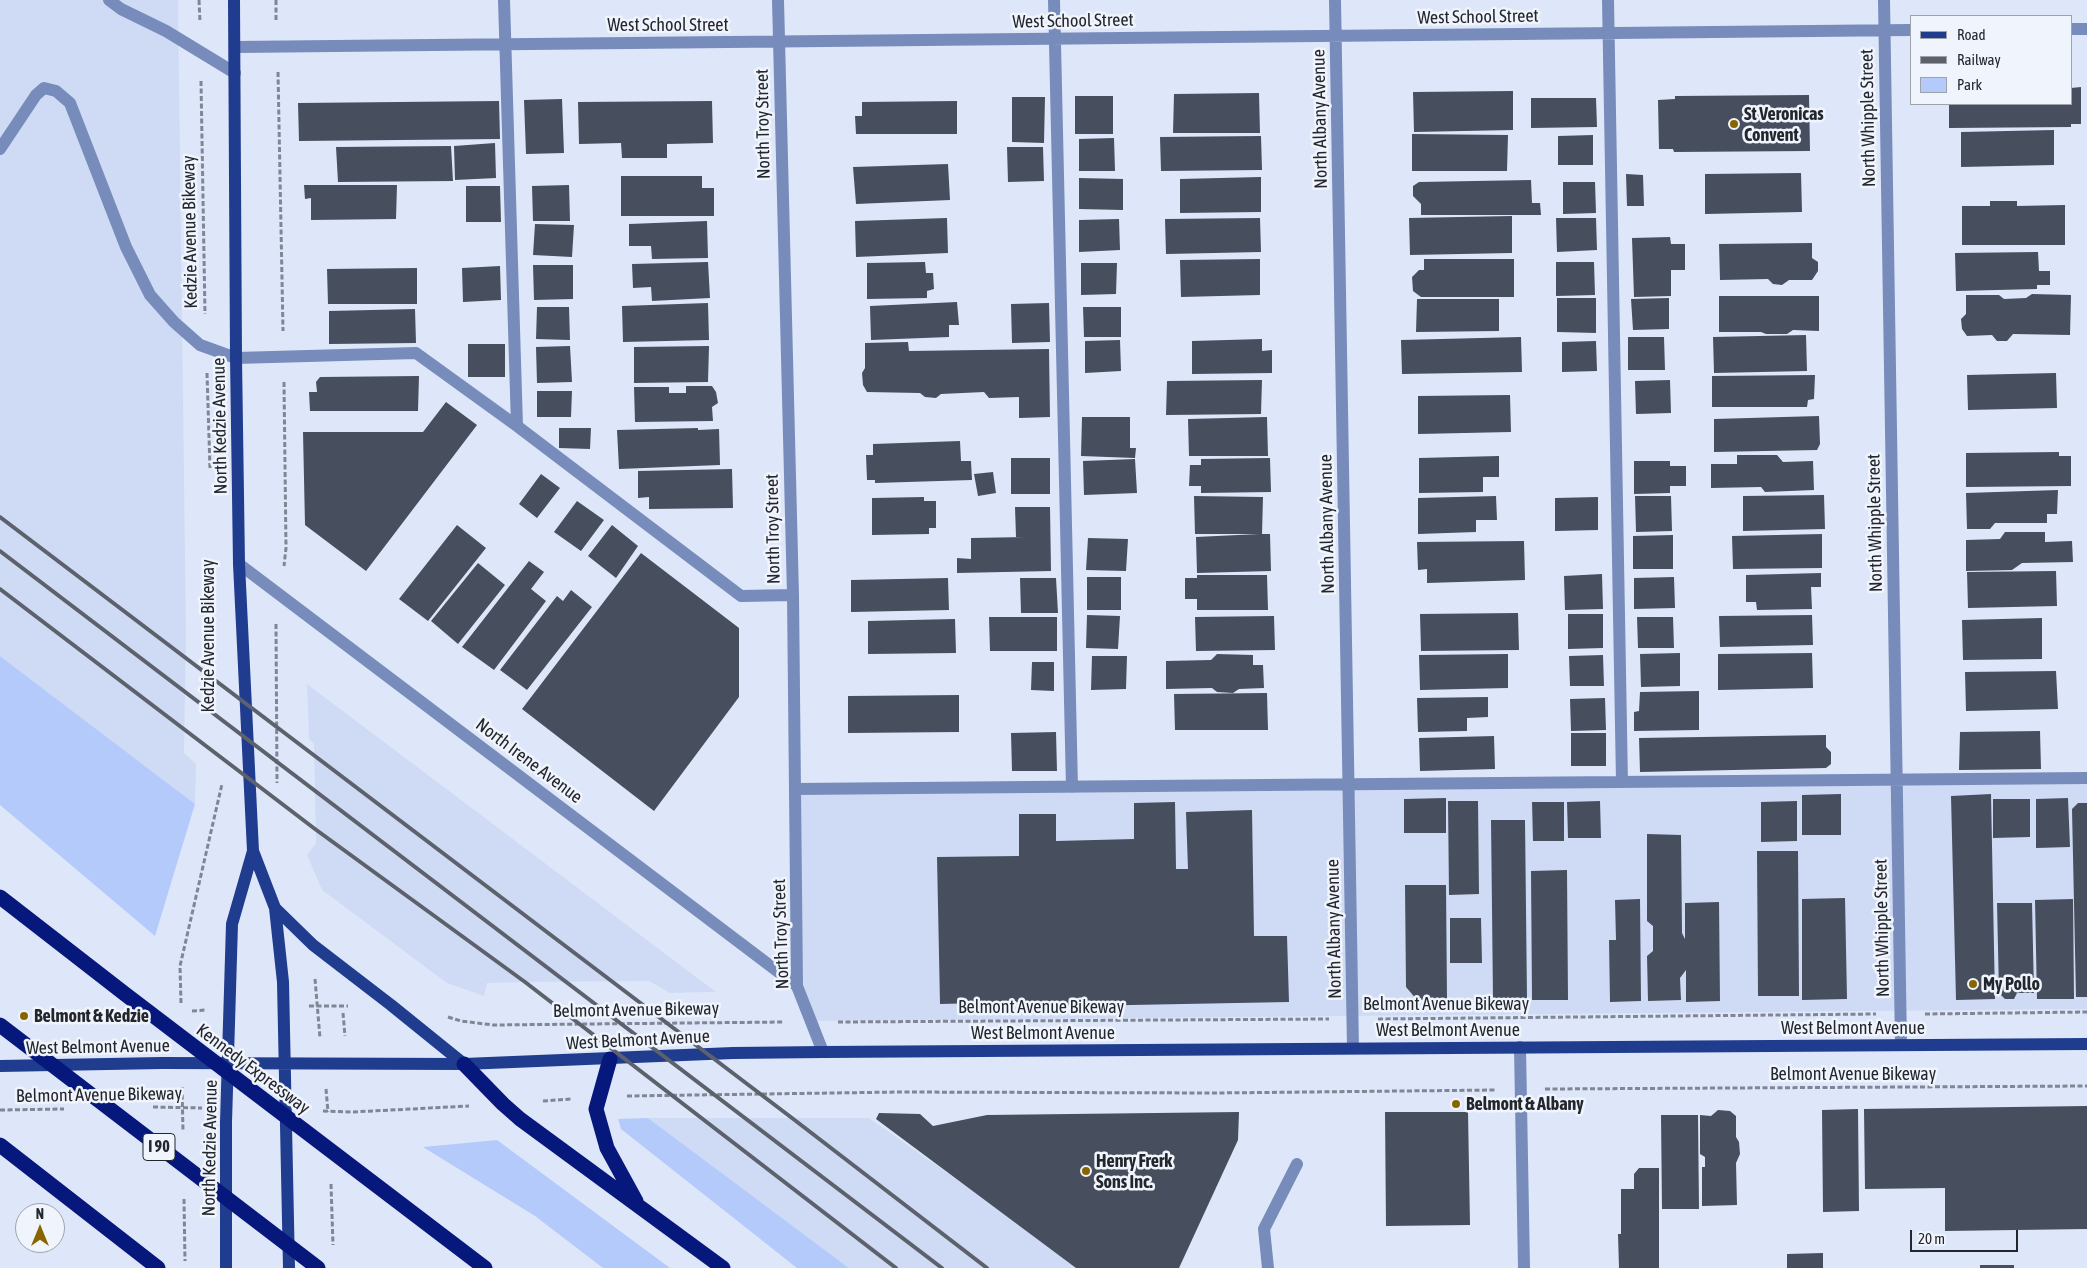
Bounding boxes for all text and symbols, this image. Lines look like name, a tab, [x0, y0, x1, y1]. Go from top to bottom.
street label: West School Street	[1417, 5, 1539, 29]
street label: West School Street	[1012, 9, 1134, 33]
street label: West School Street	[607, 14, 729, 36]
legend	[1910, 15, 2072, 105]
text: Road	[1957, 26, 1986, 43]
street label: North Albany Avenue	[1308, 49, 1332, 189]
street label: North Whipple Street	[1856, 49, 1880, 187]
text: Railway	[1957, 51, 2001, 68]
street label: North Troy Street	[751, 69, 775, 179]
text: Park	[1957, 76, 1982, 93]
place label: St Veronicas Convent	[1744, 103, 1824, 146]
marker: St Veronicas Convent	[1728, 118, 1740, 130]
street label: Kedzie Avenue Bikeway	[178, 155, 202, 309]
street label: North Kedzie Avenue	[208, 357, 232, 495]
street label: North Albany Avenue	[1315, 454, 1339, 594]
street label: North Whipple Street	[1863, 454, 1887, 592]
street label: North Troy Street	[761, 474, 785, 584]
street label: Kedzie Avenue Bikeway	[197, 559, 219, 713]
street label: North Irene Avenue	[471, 714, 587, 808]
street label: North Albany Avenue	[1322, 859, 1346, 999]
street label: North Whipple Street	[1870, 859, 1894, 997]
street label: North Troy Street	[768, 878, 794, 990]
place label: My Pollo	[1983, 973, 2040, 995]
marker: My Pollo	[1967, 978, 1979, 990]
street label: Belmont Avenue Bikeway	[1363, 993, 1529, 1015]
street label: Belmont Avenue Bikeway	[958, 996, 1124, 1018]
street label: Belmont Avenue Bikeway	[553, 998, 719, 1022]
place label: Belmont & Kedzie	[34, 1005, 149, 1027]
marker: Belmont & Kedzie	[18, 1010, 30, 1022]
street label: West Belmont Avenue	[1781, 1017, 1925, 1039]
street label: Kennedy Expressway	[192, 1019, 314, 1119]
street label: West Belmont Avenue	[1376, 1019, 1520, 1041]
street label: West Belmont Avenue	[971, 1022, 1115, 1044]
street label: West Belmont Avenue	[566, 1025, 710, 1055]
street label: West Belmont Avenue	[26, 1035, 170, 1059]
street label: Belmont Avenue Bikeway	[1770, 1063, 1936, 1085]
street label: North Kedzie Avenue	[198, 1079, 222, 1217]
street label: Belmont Avenue Bikeway	[16, 1083, 182, 1107]
place label: Belmont & Albany	[1466, 1093, 1584, 1115]
marker: Belmont & Albany	[1450, 1098, 1462, 1110]
road number: I 90	[143, 1134, 175, 1160]
place label: Henry Frerk Sons Inc.	[1096, 1150, 1172, 1192]
marker: Henry Frerk Sons Inc.	[1080, 1165, 1092, 1177]
north arrow	[15, 1203, 65, 1253]
text: N	[36, 1206, 44, 1222]
scale bar	[1912, 1220, 2020, 1252]
text: 20 m	[1918, 1230, 1945, 1247]

